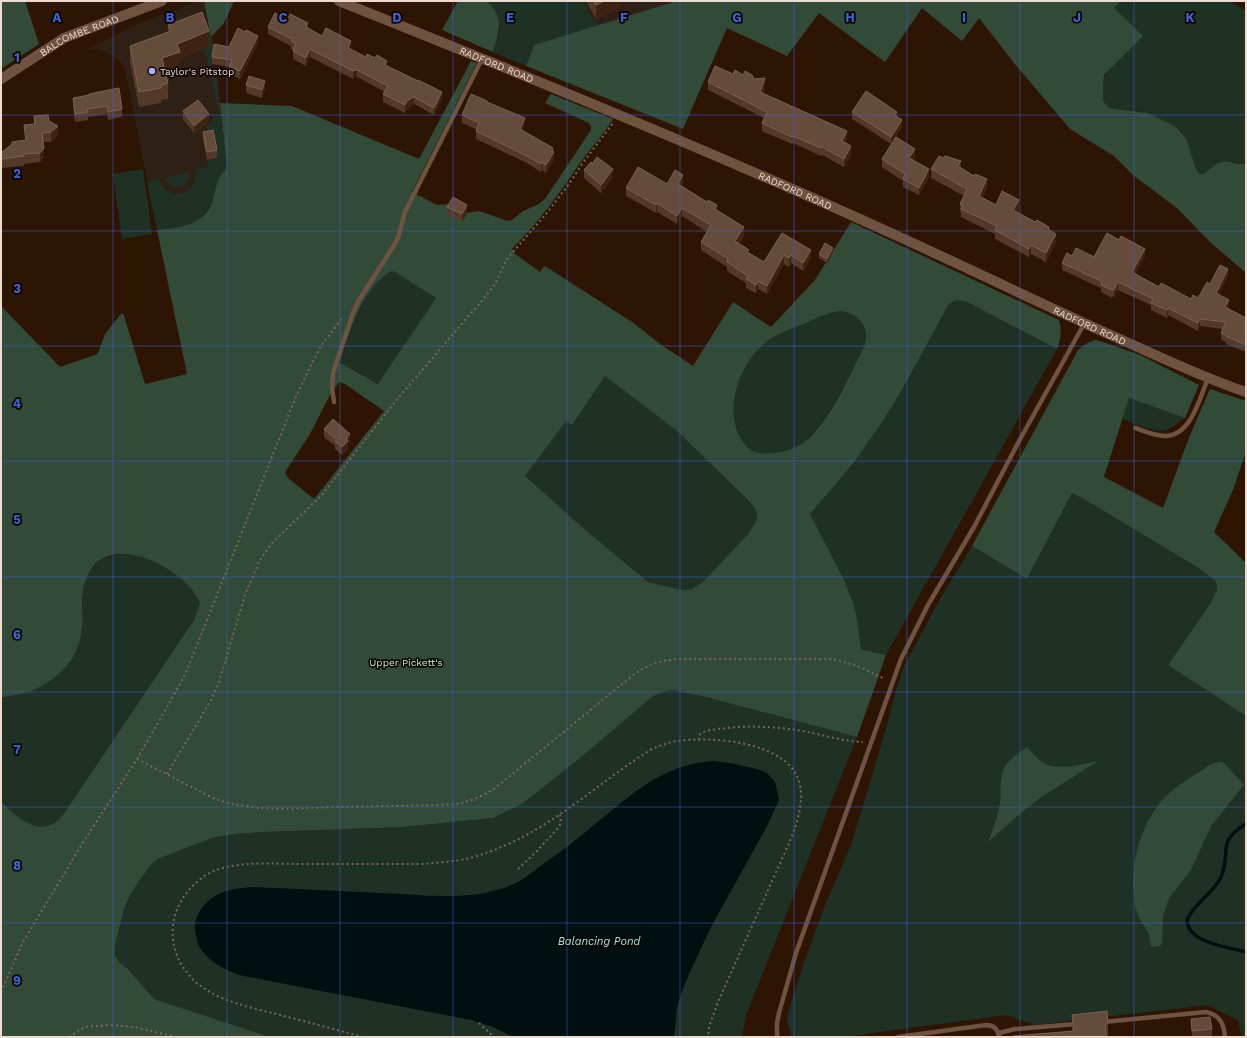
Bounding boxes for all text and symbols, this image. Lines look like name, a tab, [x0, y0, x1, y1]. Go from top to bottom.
text: B	[166, 10, 175, 25]
text: C	[279, 10, 288, 25]
text: D	[392, 10, 402, 25]
text: E	[506, 10, 514, 25]
text: F	[620, 10, 628, 25]
text: G	[732, 10, 742, 25]
text: H	[845, 10, 855, 25]
text: I	[962, 10, 966, 25]
text: J	[1073, 10, 1081, 25]
text: K	[1185, 10, 1195, 25]
street label: BALCOMBE ROAD	[38, 12, 120, 60]
street label: RADFORD ROAD	[458, 45, 535, 85]
text: 1	[14, 50, 20, 65]
marker: Taylor's Pitstop	[147, 66, 157, 76]
place label: Taylor's Pitstop	[160, 66, 234, 77]
text: 2	[13, 166, 21, 181]
street label: RADFORD ROAD	[757, 170, 833, 212]
text: 3	[13, 281, 21, 296]
street label: RADFORD ROAD	[1051, 304, 1128, 347]
text: 4	[13, 396, 22, 411]
text: 5	[13, 512, 21, 527]
text: 6	[13, 627, 21, 642]
park label: Upper Pickett's	[369, 657, 443, 668]
text: 7	[13, 742, 21, 757]
text: 8	[13, 858, 21, 873]
water label: Balancing Pond	[558, 935, 642, 948]
text: 9	[13, 973, 21, 988]

